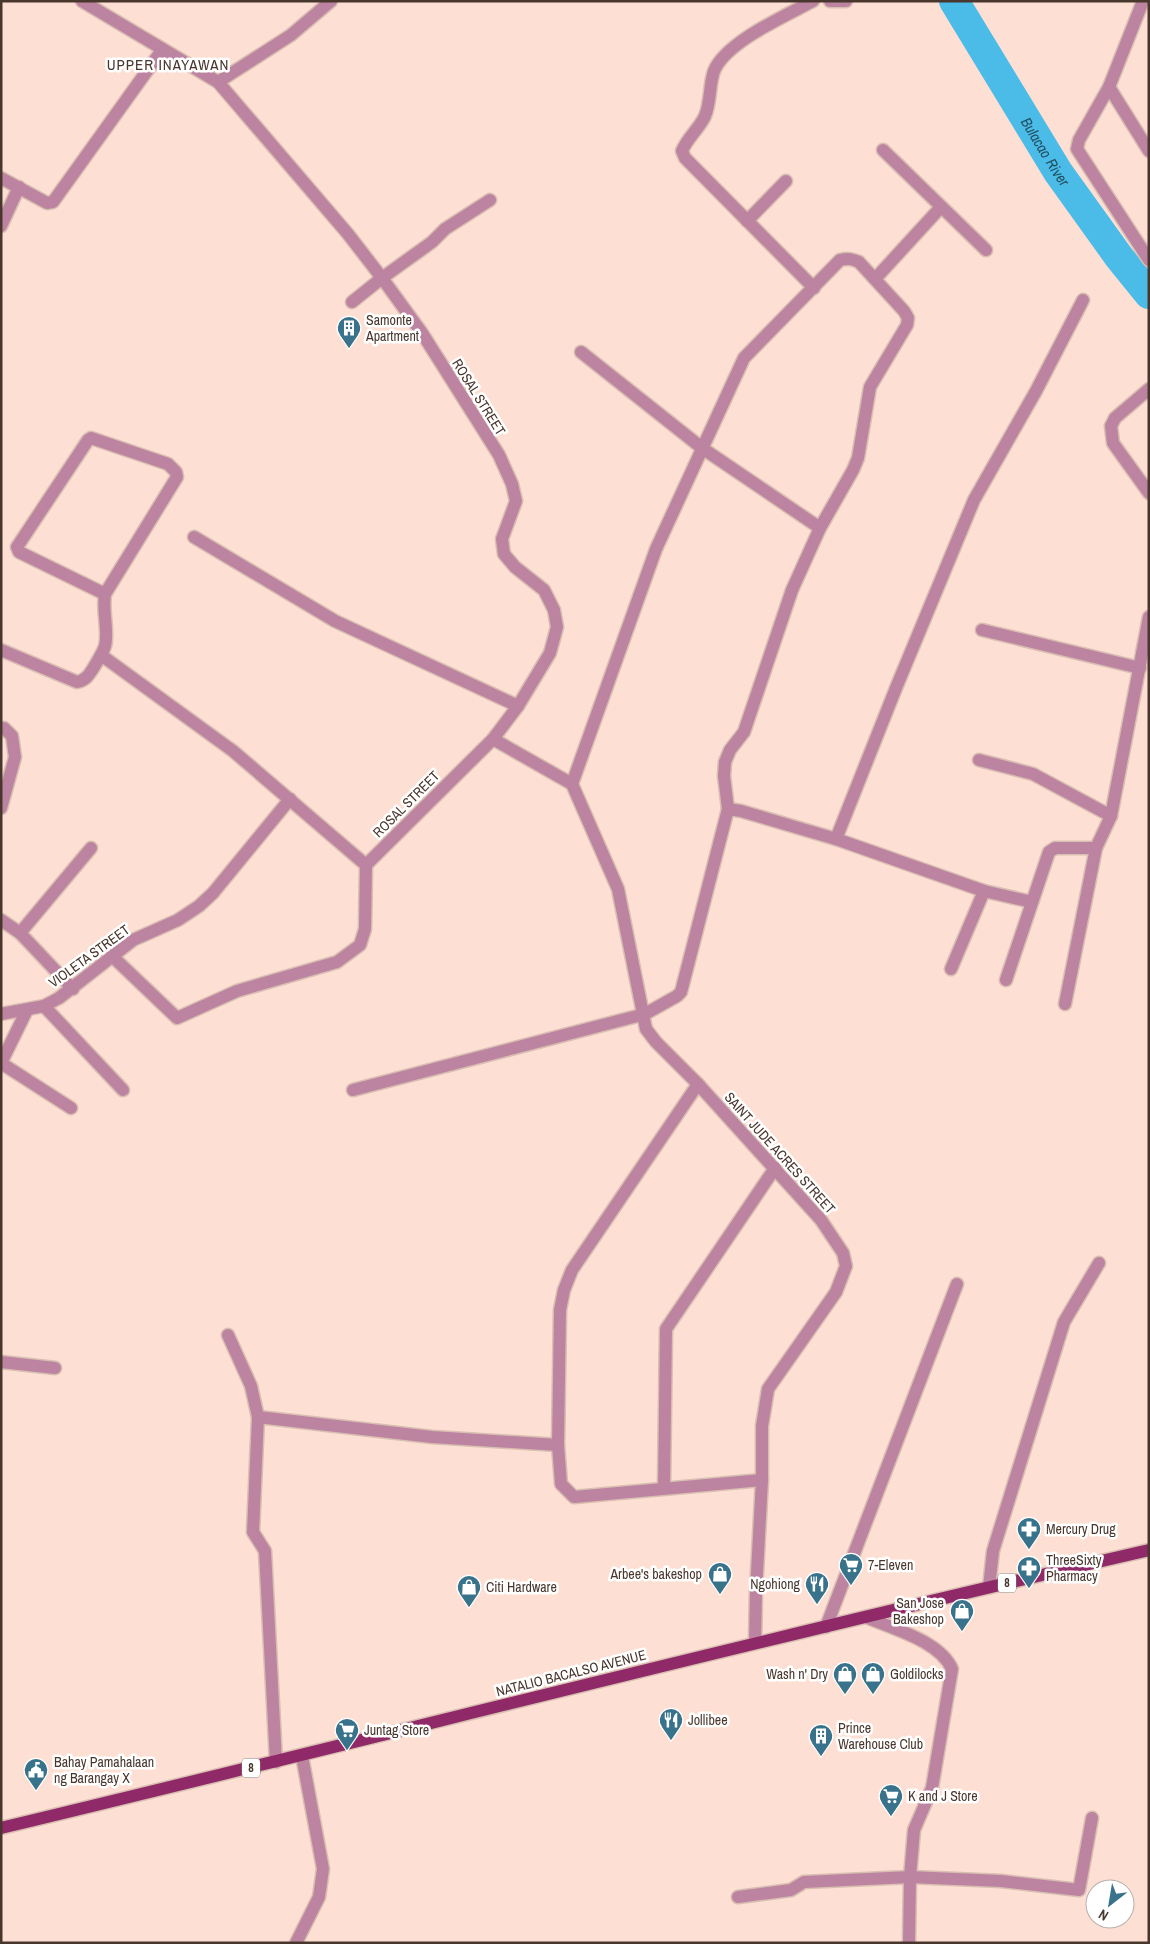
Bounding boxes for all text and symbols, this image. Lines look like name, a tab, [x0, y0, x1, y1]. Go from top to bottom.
district label: UPPER INAYAWAN	[107, 54, 229, 75]
water label: Bulacao River	[1016, 113, 1076, 191]
place label: Samonte Apartment	[365, 311, 419, 345]
building icon: Samonte Apartment	[336, 315, 362, 349]
street label: ROSAL STREET	[448, 355, 510, 439]
street label: ROSAL STREET	[369, 767, 443, 841]
street label: VIOLETA STREET	[45, 921, 133, 991]
street label: SAINT JUDE ACRES STREET	[721, 1089, 839, 1217]
pharmacy icon: Mercury Drug	[1016, 1516, 1042, 1550]
place label: Mercury Drug	[1046, 1520, 1116, 1538]
place label: ThreeSixty Pharmacy	[1046, 1551, 1102, 1585]
supermarket icon: 7-Eleven	[838, 1552, 864, 1586]
pharmacy icon: ThreeSixty Pharmacy	[1016, 1555, 1042, 1589]
place label: 7-Eleven	[868, 1556, 913, 1574]
shop icon: Arbee's bakeshop	[707, 1561, 733, 1595]
place label: Arbee's bakeshop	[609, 1565, 702, 1583]
restaurant icon: Ngohiong	[804, 1571, 830, 1605]
shop icon: Citi Hardware	[456, 1574, 482, 1608]
road number: 8	[998, 1574, 1016, 1592]
place label: Ngohiong	[750, 1575, 801, 1593]
place label: Citi Hardware	[486, 1578, 557, 1596]
place label: San Jose Bakeshop	[893, 1594, 944, 1628]
shop icon: San Jose Bakeshop	[949, 1598, 975, 1632]
street label: NATALIO BACALSO AVENUE	[494, 1646, 648, 1700]
shop icon: Wash n' Dry	[832, 1661, 858, 1695]
shop icon: Goldilocks	[860, 1661, 886, 1695]
place label: Wash n' Dry	[766, 1665, 828, 1683]
place label: Goldilocks	[890, 1665, 944, 1683]
restaurant icon: Jollibee	[658, 1707, 684, 1741]
place label: Jollibee	[688, 1711, 728, 1729]
supermarket icon: Juntag Store	[334, 1717, 360, 1751]
place label: Prince Warehouse Club	[838, 1719, 923, 1753]
place label: Juntag Store	[364, 1721, 429, 1739]
building icon: Prince Warehouse Club	[808, 1723, 834, 1757]
place label: Bahay Pamahalaan ng Barangay X	[54, 1753, 154, 1787]
public building icon: Bahay Pamahalaan ng Barangay X	[23, 1757, 49, 1791]
road number: 8	[242, 1759, 260, 1778]
supermarket icon: K and J Store	[878, 1783, 904, 1817]
place label: K and J Store	[908, 1787, 978, 1805]
north arrow	[1085, 1879, 1135, 1929]
text: N	[1095, 1905, 1111, 1925]

